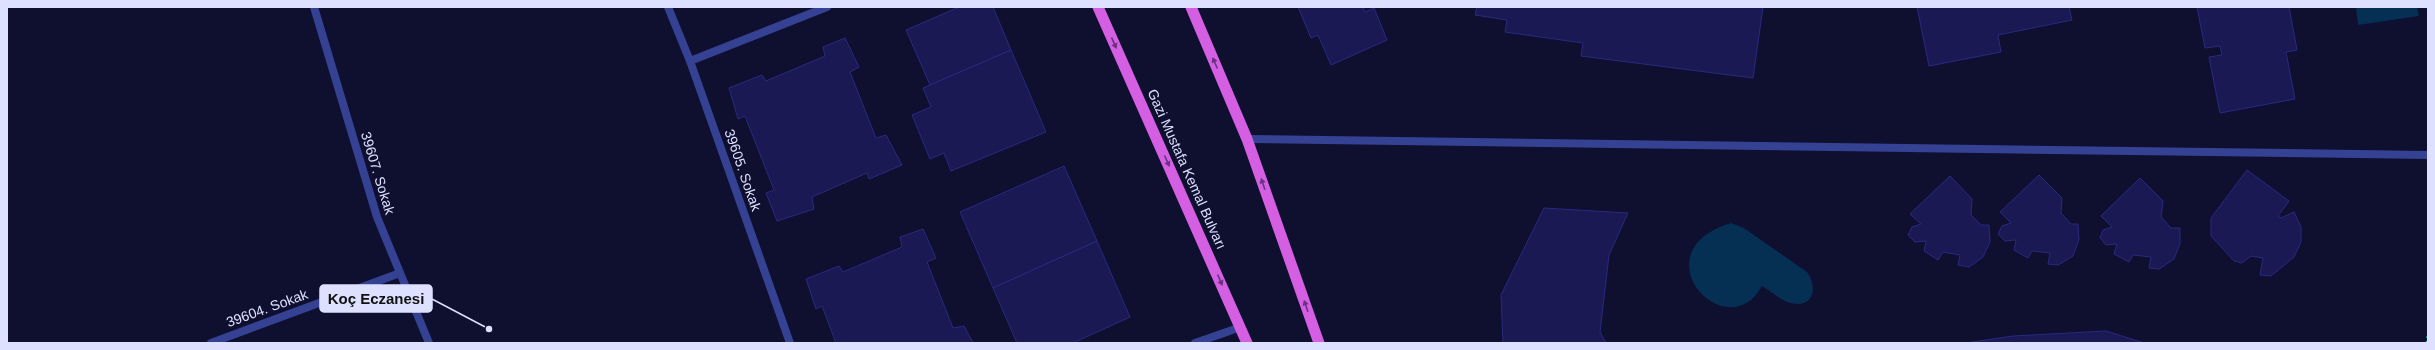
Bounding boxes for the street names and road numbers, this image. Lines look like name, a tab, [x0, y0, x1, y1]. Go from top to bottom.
street label: Gazi Mustafa Kemal Bulvarı	[1144, 86, 1230, 252]
street label: 39605. Sokak	[721, 127, 765, 214]
street label: 39607. Sokak	[358, 130, 398, 217]
street label: 39604. Sokak	[224, 285, 311, 330]

